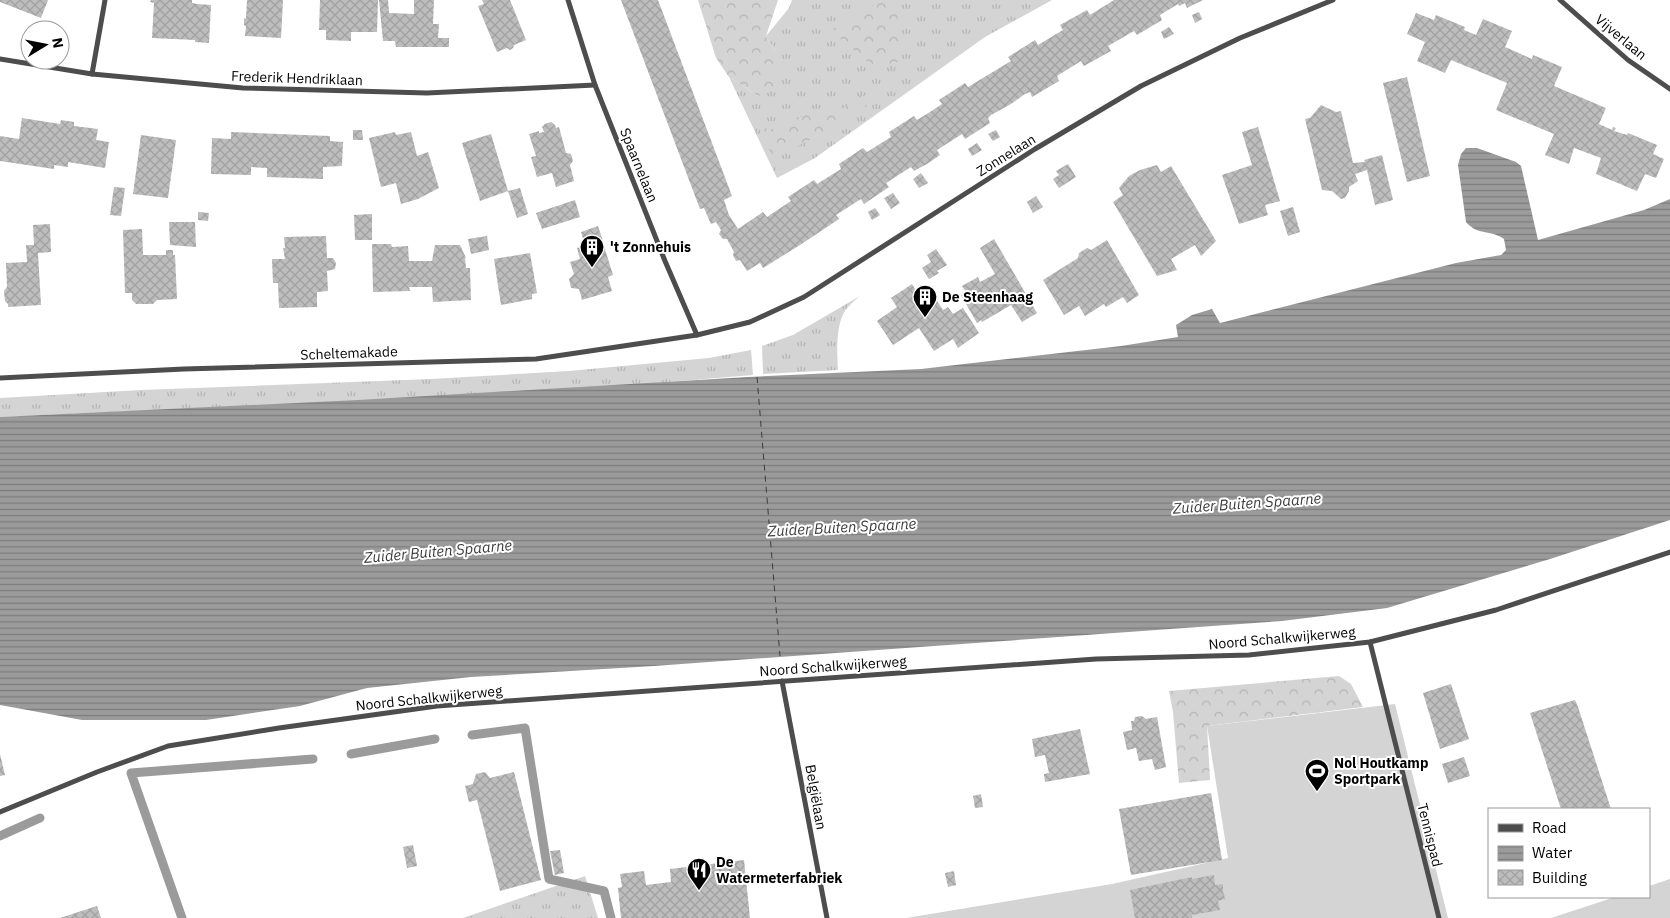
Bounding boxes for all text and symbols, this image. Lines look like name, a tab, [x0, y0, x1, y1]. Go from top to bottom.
street label: Vijverlaan	[1592, 10, 1650, 64]
north arrow	[20, 20, 70, 70]
text: N	[48, 36, 68, 49]
street label: Frederik Hendriklaan	[231, 67, 363, 89]
street label: Spaarnelaan	[616, 125, 662, 205]
street label: Zonnelaan	[973, 130, 1039, 180]
building icon: 't Zonnehuis	[579, 234, 605, 268]
place label: 't Zonnehuis	[610, 238, 691, 256]
building icon: De Steenhaag	[912, 284, 938, 318]
place label: De Steenhaag	[942, 288, 1033, 306]
street label: Scheltemakade	[300, 342, 398, 364]
water label: Zuider Buiten Spaarne	[1171, 488, 1322, 518]
water label: Zuider Buiten Spaarne	[766, 514, 917, 540]
water label: Zuider Buiten Spaarne	[362, 535, 513, 567]
street label: Noord Schalkwijkerweg	[1208, 623, 1357, 653]
street label: Noord Schalkwijkerweg	[759, 652, 908, 680]
street label: Noord Schalkwijkerweg	[355, 681, 504, 715]
place label: Nol Houtkamp Sportpark	[1334, 754, 1428, 788]
sports icon: Nol Houtkamp Sportpark	[1304, 758, 1330, 792]
street label: Belgiëlaan	[801, 763, 831, 831]
street label: Tennispad	[1413, 801, 1447, 869]
legend	[1488, 808, 1650, 898]
text: Road	[1532, 818, 1567, 837]
text: Water	[1532, 843, 1573, 862]
place label: De Watermeterfabriek	[716, 853, 843, 887]
restaurant icon: De Watermeterfabriek	[686, 857, 712, 891]
text: Building	[1532, 868, 1587, 887]

